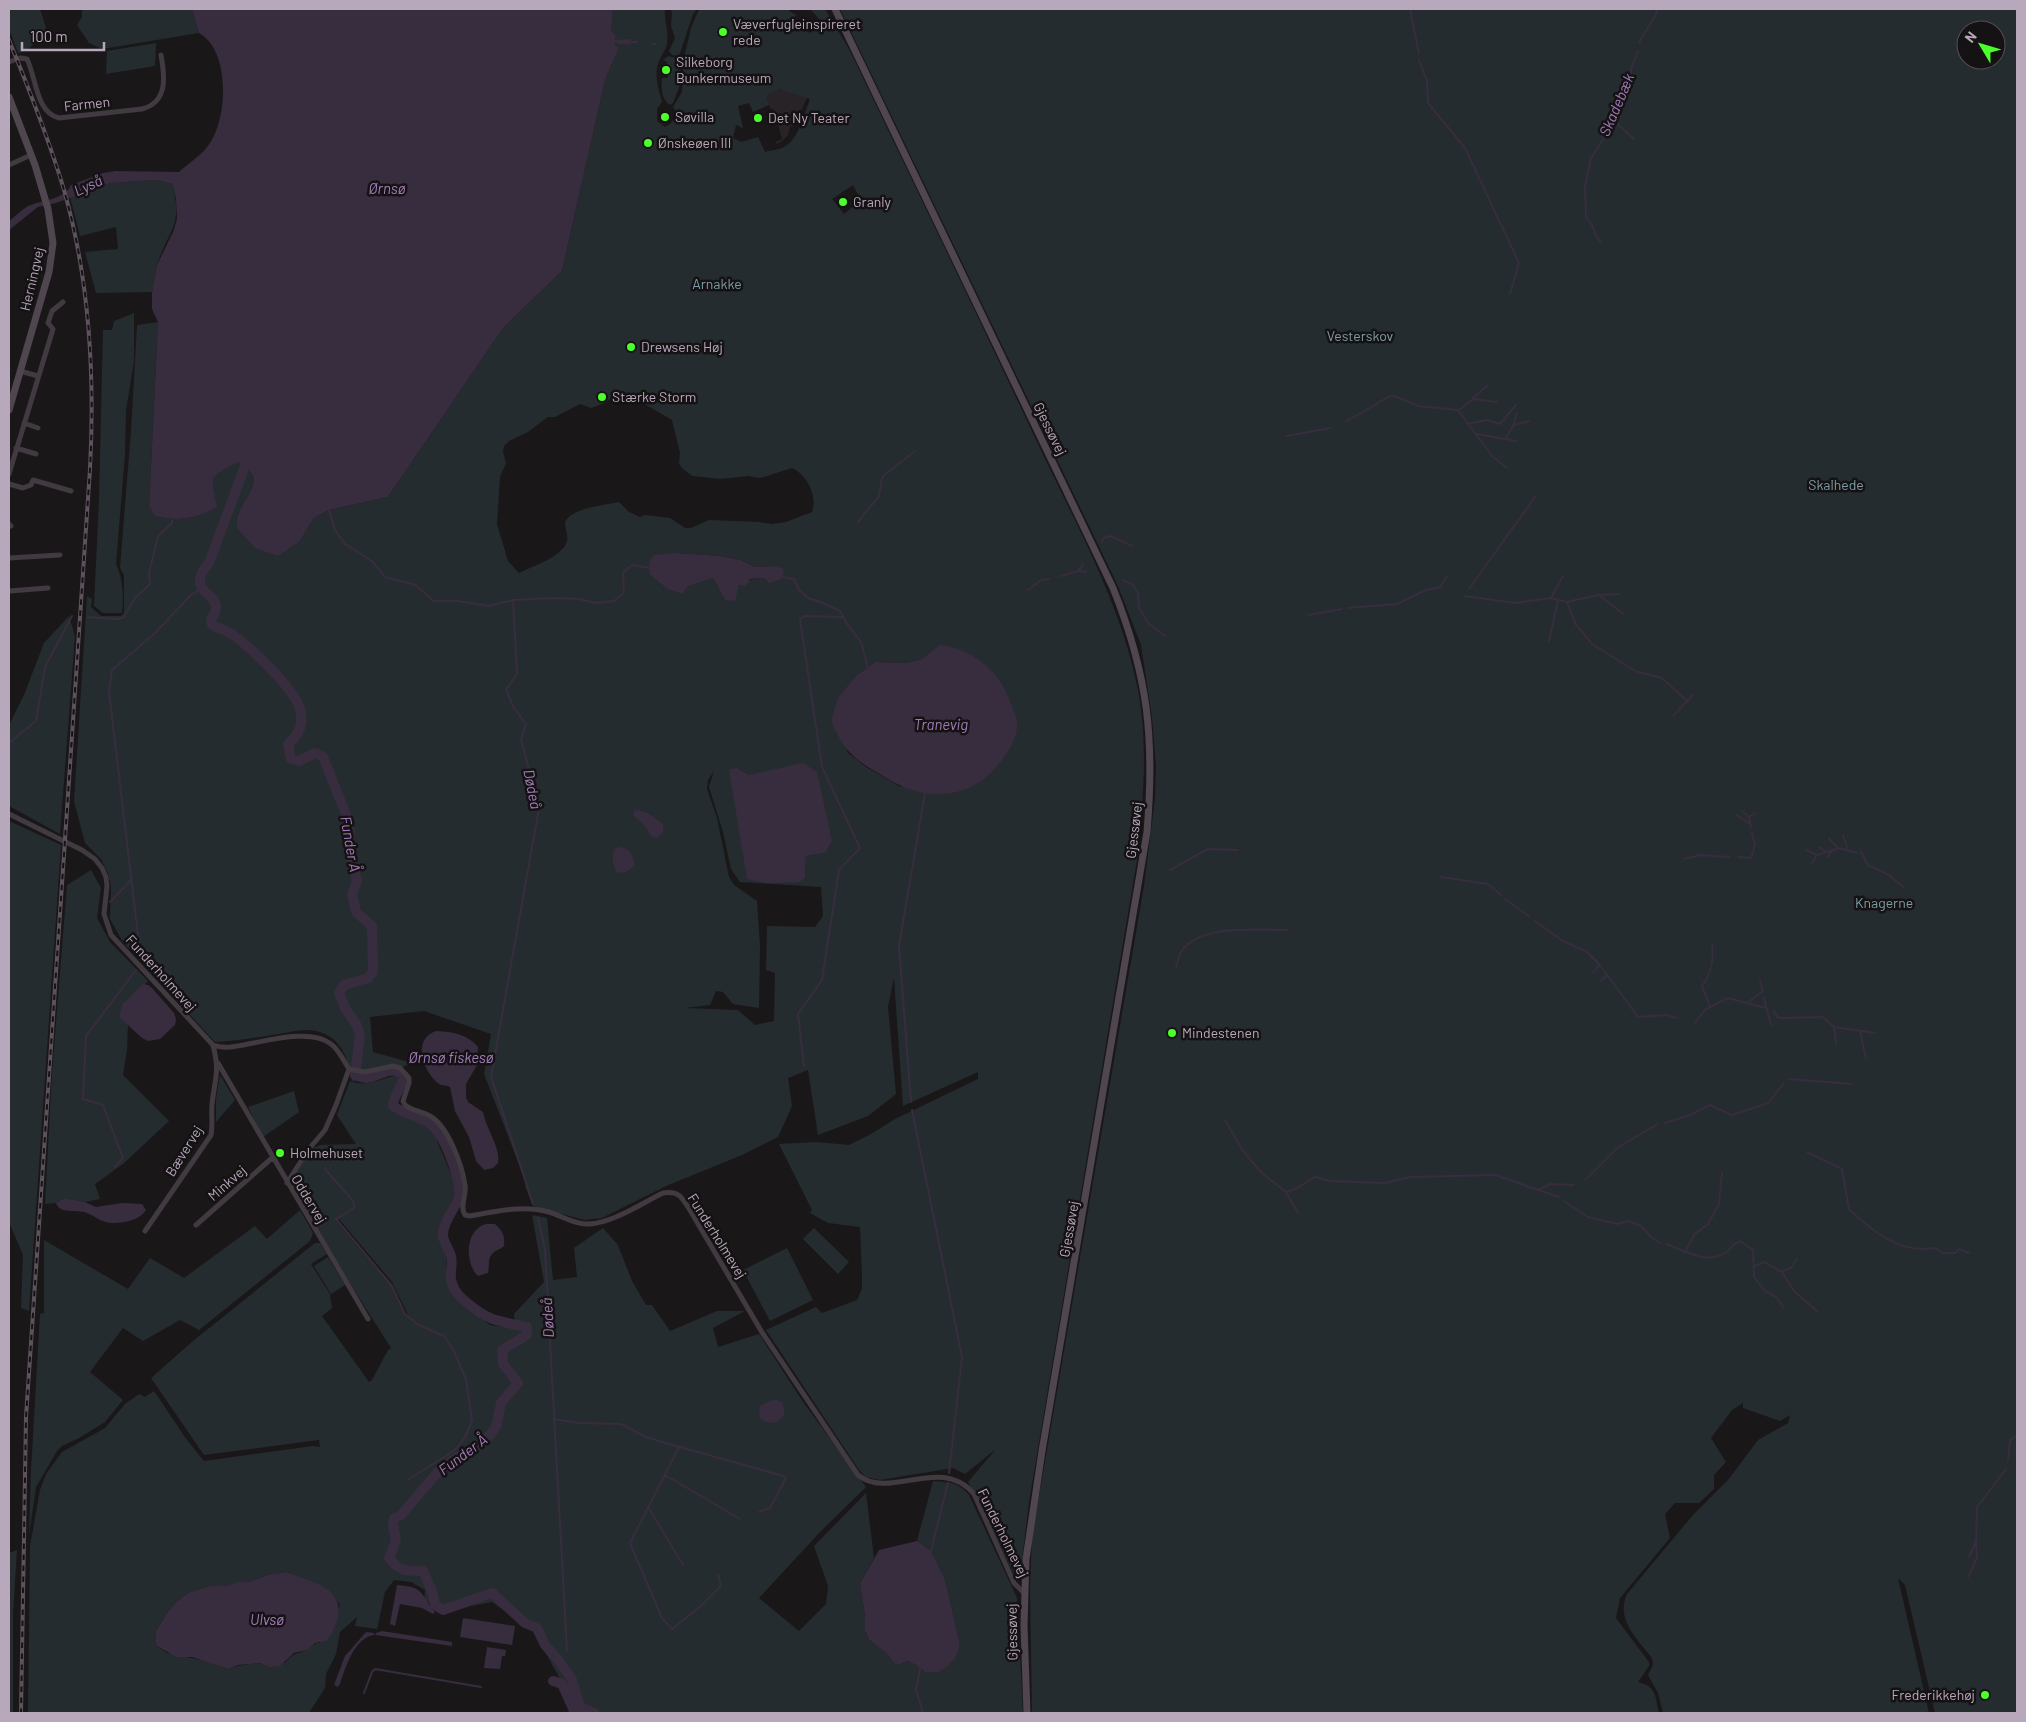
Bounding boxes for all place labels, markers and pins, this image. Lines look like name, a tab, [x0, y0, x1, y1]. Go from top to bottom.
place label: Væverfugleinspireret rede	[733, 15, 861, 48]
marker: Væverfugleinspireret rede	[717, 26, 729, 38]
place label: Silkeborg Bunkermuseum	[676, 53, 771, 86]
marker: Silkeborg Bunkermuseum	[660, 64, 672, 76]
place label: Søvilla	[675, 108, 714, 125]
place label: Det Ny Teater	[768, 109, 850, 126]
marker: Søvilla	[659, 111, 671, 123]
marker: Det Ny Teater	[752, 112, 764, 124]
place label: Ønskeøen III	[658, 134, 731, 151]
marker: Ønskeøen III	[642, 137, 654, 149]
place label: Granly	[853, 193, 892, 210]
marker: Granly	[837, 196, 849, 208]
place label: Drewsens Høj	[641, 338, 723, 355]
marker: Drewsens Høj	[625, 341, 637, 353]
place label: Stærke Storm	[612, 388, 696, 405]
marker: Stærke Storm	[596, 391, 608, 403]
place label: Mindestenen	[1182, 1024, 1260, 1041]
marker: Mindestenen	[1166, 1027, 1178, 1039]
place label: Holmehuset	[290, 1144, 363, 1161]
marker: Holmehuset	[274, 1147, 286, 1159]
place label: Frederikkehøj	[1891, 1686, 1975, 1703]
marker: Frederikkehøj	[1979, 1689, 1991, 1701]

